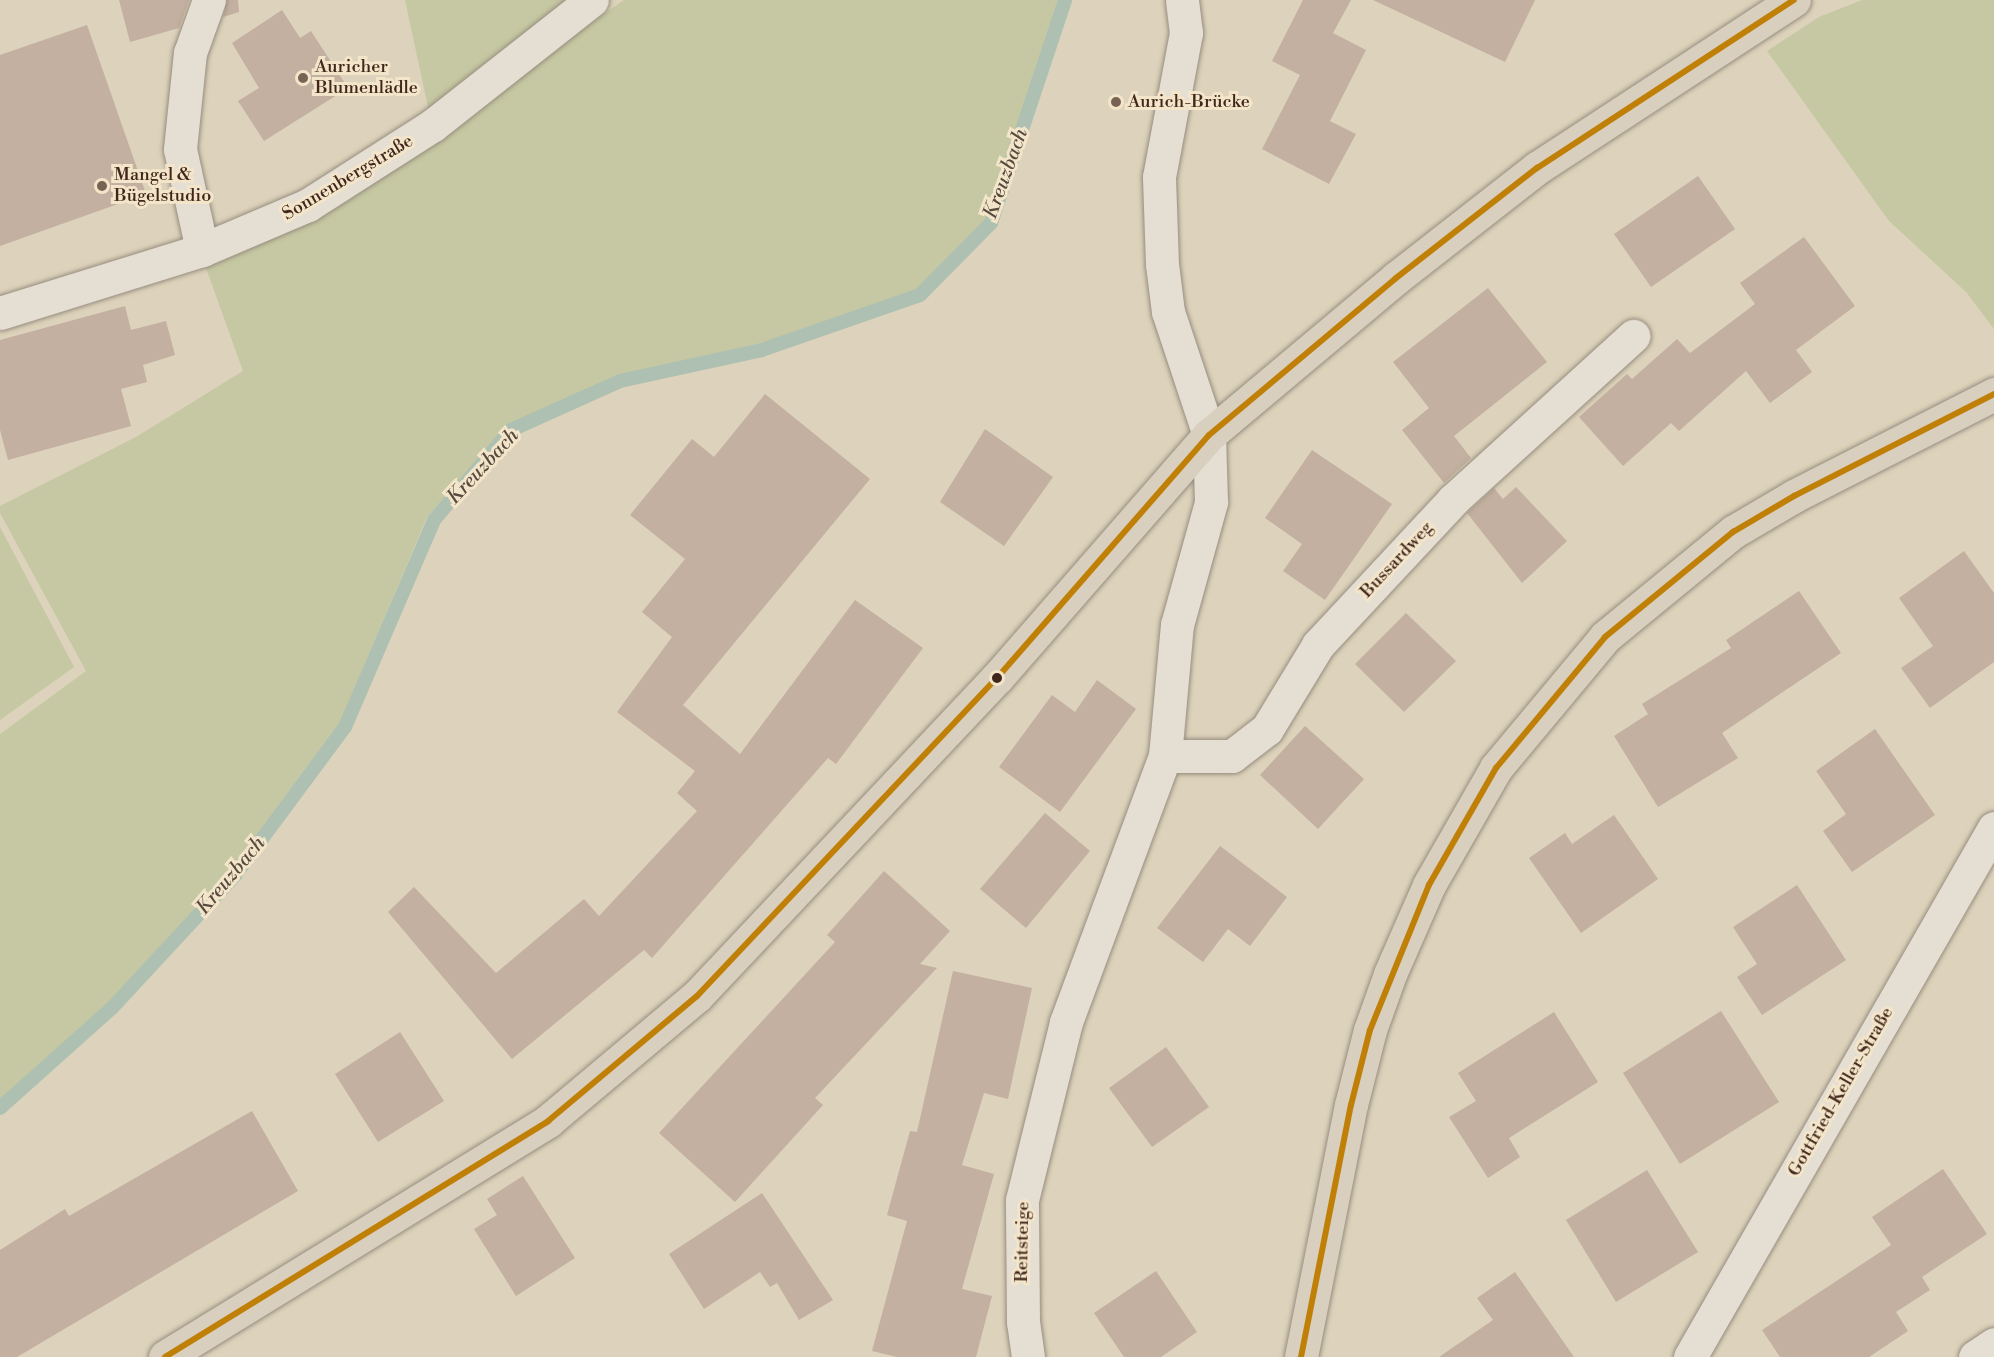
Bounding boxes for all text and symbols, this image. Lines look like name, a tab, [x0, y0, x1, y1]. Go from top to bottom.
place label: Auricher Blumenlädle	[315, 57, 418, 100]
marker: Auricher Blumenlädle	[296, 71, 310, 85]
place label: Aurich-Brücke	[1128, 91, 1250, 113]
marker: Aurich-Brücke	[1109, 95, 1123, 109]
water label: Kreuzbach	[979, 126, 1033, 222]
street label: Sonnenbergstraße	[279, 131, 417, 225]
place label: Mangel & Bügelstudio	[114, 165, 211, 207]
marker: Mangel & Bügelstudio	[95, 179, 109, 193]
water label: Kreuzbach	[442, 424, 524, 510]
street label: Bussardweg	[1356, 517, 1438, 603]
unlabelled marker	[991, 672, 1003, 684]
water label: Kreuzbach	[191, 832, 271, 920]
street label: Gottfried-Keller-Straße	[1784, 1004, 1898, 1180]
street label: Reitsteige	[1011, 1201, 1035, 1283]

